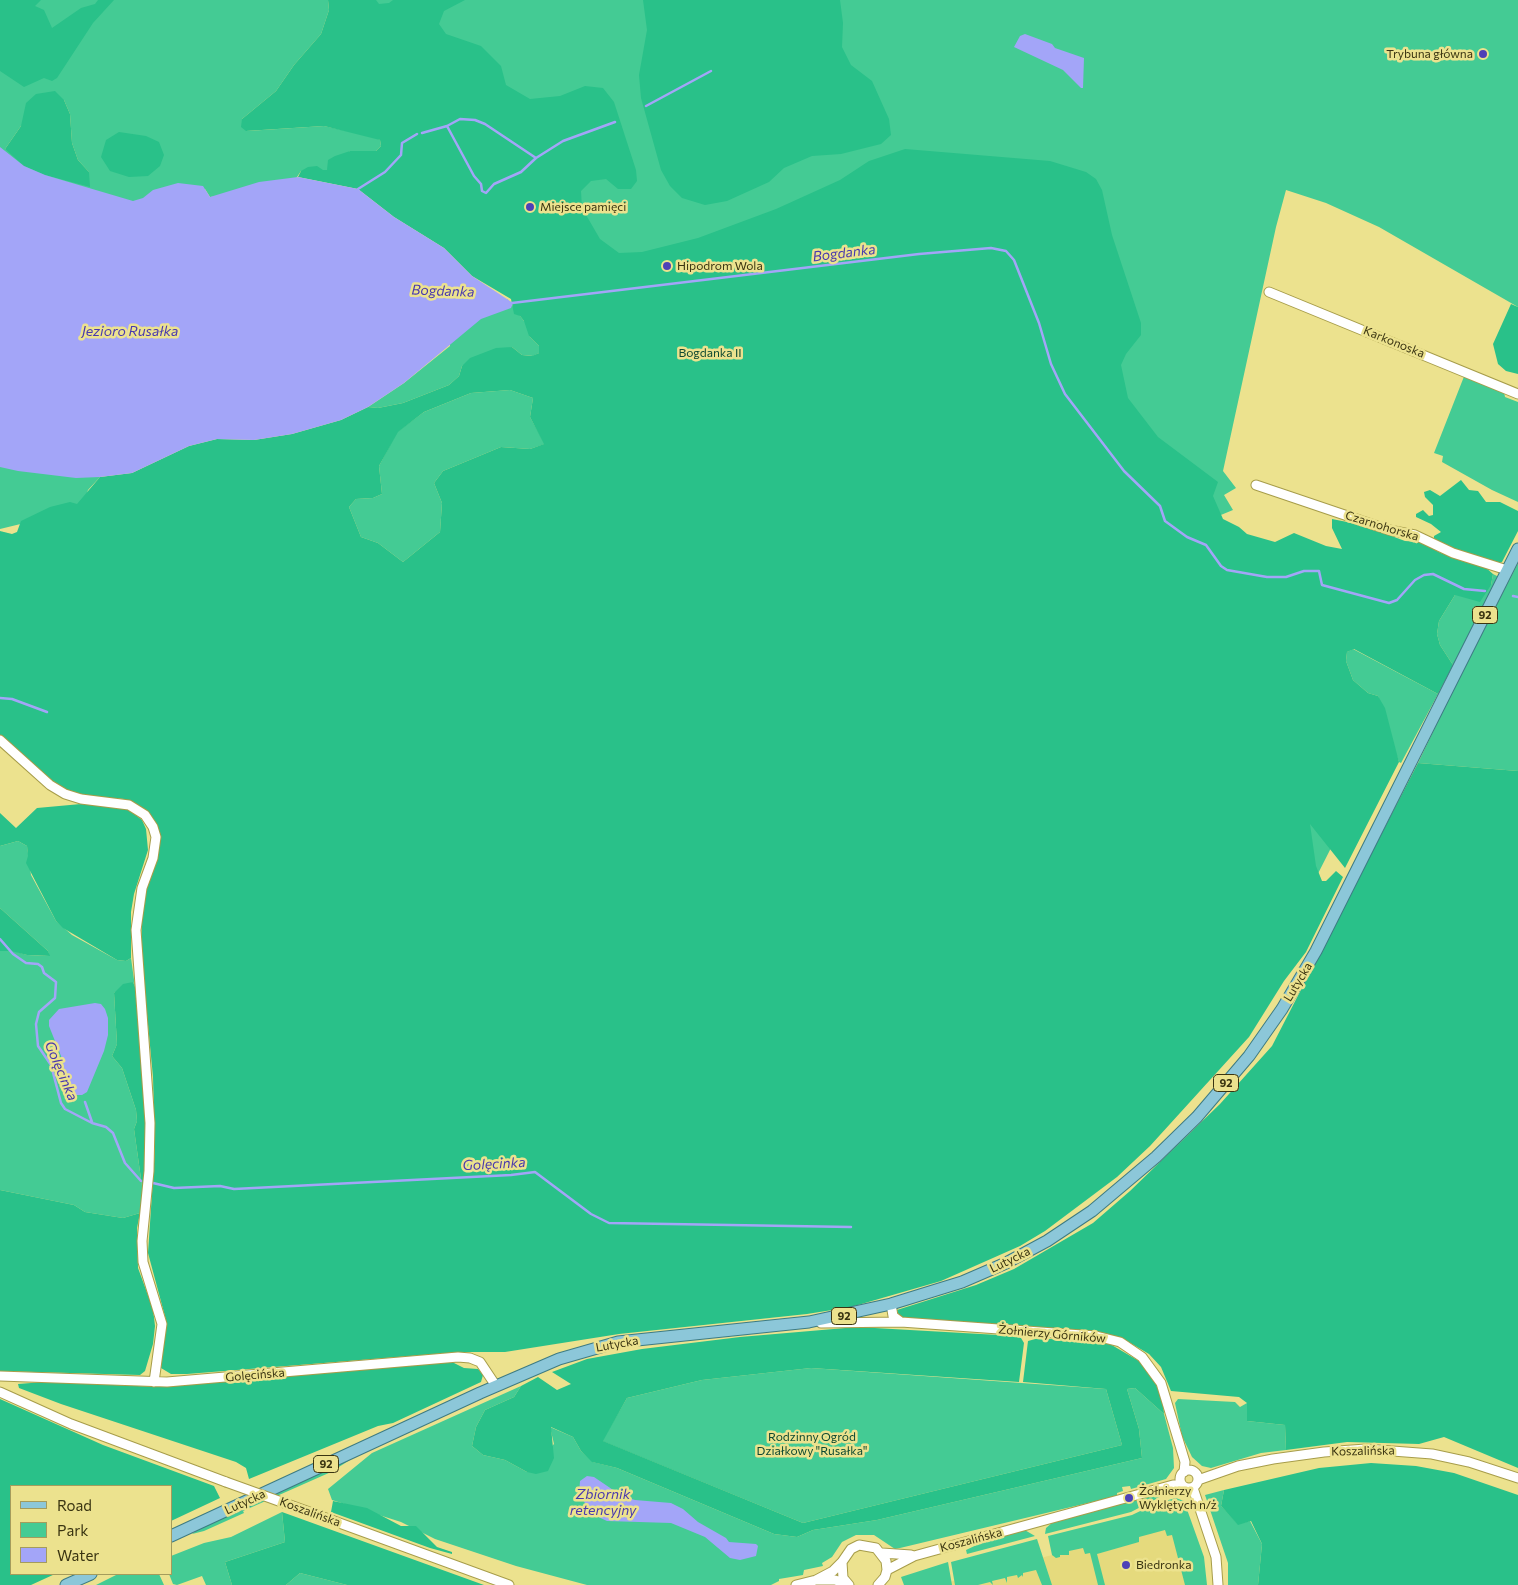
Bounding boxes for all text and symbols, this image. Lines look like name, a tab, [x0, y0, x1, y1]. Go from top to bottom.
place label: Trybuna główna	[1386, 47, 1473, 61]
marker: Trybuna główna	[1477, 48, 1489, 60]
place label: Miejsce pamięci	[540, 200, 626, 214]
marker: Miejsce pamięci	[524, 201, 536, 213]
water label: Bogdanka	[812, 241, 876, 265]
place label: Hipodrom Wola	[677, 259, 763, 273]
marker: Hipodrom Wola	[661, 260, 673, 272]
water label: Bogdanka	[411, 282, 475, 300]
water label: Jezioro Rusałka	[82, 323, 178, 339]
street label: Karkonoska	[1361, 323, 1427, 361]
park label: Bogdanka II	[678, 346, 742, 360]
street label: Czarnohorska	[1343, 508, 1421, 544]
road number: 92	[1472, 606, 1498, 624]
street label: Lutycka	[1281, 960, 1315, 1004]
water label: Golęcinka	[41, 1039, 81, 1103]
road number: 92	[1214, 1074, 1238, 1092]
water label: Golęcinka	[462, 1154, 526, 1174]
street label: Lutycka	[987, 1244, 1033, 1276]
road number: 92	[832, 1308, 856, 1324]
street label: Żołnierzy Górników	[998, 1322, 1106, 1346]
street label: Lutycka	[594, 1333, 640, 1355]
street label: Golęcińska	[225, 1365, 285, 1385]
park label: Rodzinny Ogród Działkowy "Rusałka"	[757, 1430, 867, 1458]
street label: Koszalińska	[1331, 1443, 1395, 1459]
road number: 92	[314, 1456, 338, 1472]
place label: Żołnierzy Wyklętych n/ż	[1139, 1484, 1217, 1512]
legend	[10, 1485, 172, 1575]
street label: Lutycka	[222, 1486, 268, 1518]
water label: Zbiornik retencyjny	[570, 1486, 636, 1518]
marker: Żołnierzy Wyklętych n/ż	[1123, 1492, 1135, 1504]
street label: Koszalińska	[278, 1494, 342, 1530]
text: Road	[57, 1496, 92, 1514]
text: Park	[57, 1521, 88, 1539]
street label: Koszalińska	[938, 1525, 1004, 1555]
text: Water	[57, 1546, 99, 1564]
place label: Biedronka	[1136, 1558, 1192, 1572]
marker: Biedronka	[1120, 1559, 1132, 1571]

